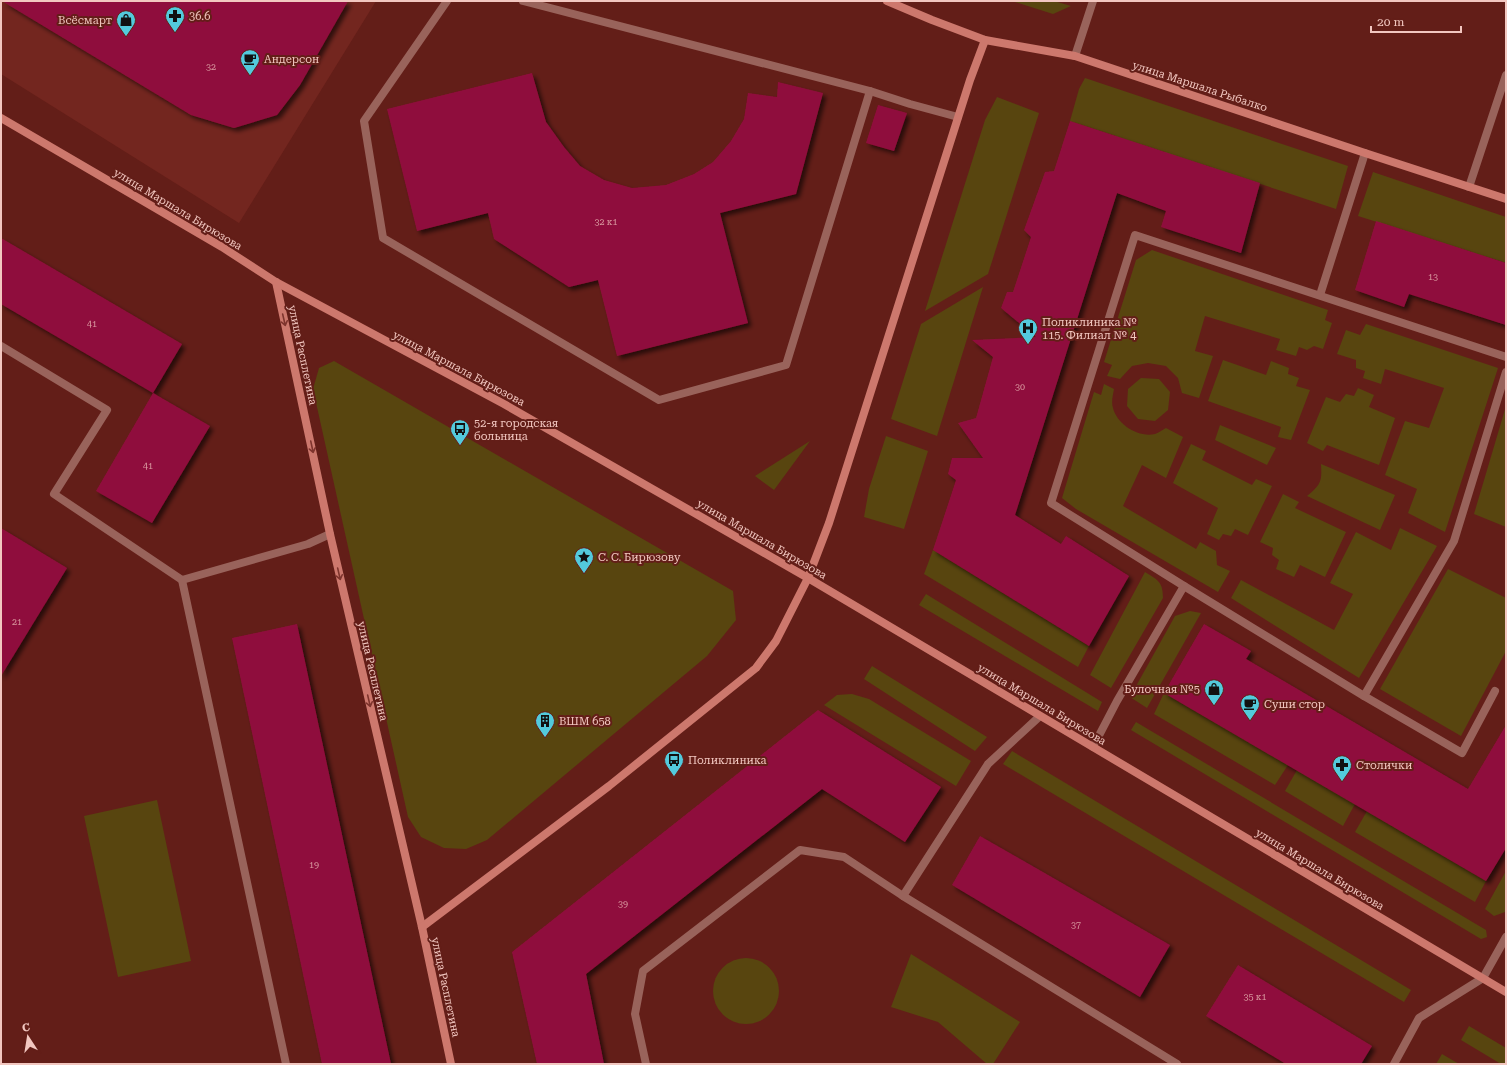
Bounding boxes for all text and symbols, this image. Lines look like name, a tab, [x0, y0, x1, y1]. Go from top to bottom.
pharmacy icon: 36.6	[164, 5, 186, 33]
scale bar	[1371, 8, 1461, 34]
shop icon: Всёсмарт	[115, 9, 137, 37]
place label: 36.6	[189, 10, 210, 23]
place label: Всёсмарт	[58, 14, 112, 27]
text: 20 m	[1377, 15, 1404, 29]
cafe icon: Андерсон	[239, 48, 261, 76]
place label: Андерсон	[264, 53, 319, 66]
street label: улица Маршала Рыбалко	[1131, 58, 1269, 115]
house number: 32	[206, 62, 216, 72]
street label: улица Маршала Бирюзова	[111, 166, 244, 253]
house number: 32 к1	[594, 217, 618, 227]
house number: 13	[1428, 272, 1438, 282]
street label: улица Расплетина	[286, 304, 319, 406]
one-way arrow	[281, 313, 289, 326]
place label: Поликлиника № 115. Филиал № 4	[1042, 316, 1137, 342]
hospital icon: Поликлиника № 115. Филиал № 4	[1017, 317, 1039, 345]
house number: 41	[87, 319, 97, 329]
street label: улица Маршала Бирюзова	[391, 328, 527, 409]
house number: 30	[1015, 382, 1025, 392]
place label: 52-я городская больница	[474, 417, 558, 443]
bus stop icon: 52-я городская больница	[449, 418, 471, 446]
one-way arrow	[308, 441, 316, 454]
house number: 41	[143, 461, 153, 471]
street label: улица Маршала Бирюзова	[695, 497, 829, 582]
place icon: С. С. Бирюзову	[573, 546, 595, 574]
place label: С. С. Бирюзову	[598, 551, 681, 564]
one-way arrow	[336, 568, 344, 581]
house number: 21	[12, 617, 22, 627]
street label: улица Расплетина	[355, 620, 390, 722]
street label: улица Маршала Бирюзова	[975, 661, 1108, 748]
shop icon: Булочная №5	[1203, 678, 1225, 706]
place label: Булочная №5	[1124, 683, 1200, 696]
cafe icon: Суши стор	[1239, 693, 1261, 721]
one-way arrow	[366, 694, 373, 707]
place label: Суши стор	[1264, 698, 1325, 711]
building icon: ВШM 658	[534, 710, 556, 738]
place label: ВШM 658	[559, 715, 611, 728]
bus stop icon: Поликлиника	[663, 749, 685, 777]
place label: Поликлиника	[688, 754, 767, 767]
pharmacy icon: Столички	[1331, 754, 1353, 782]
place label: Столички	[1356, 759, 1412, 772]
street label: улица Маршала Бирюзова	[1253, 826, 1386, 913]
house number: 19	[309, 860, 319, 870]
house number: 39	[618, 899, 628, 909]
house number: 37	[1071, 920, 1081, 930]
street label: улица Расплетина	[429, 936, 462, 1038]
house number: 35 к1	[1243, 992, 1267, 1002]
north arrow	[8, 1017, 48, 1057]
text: С	[21, 1020, 31, 1035]

